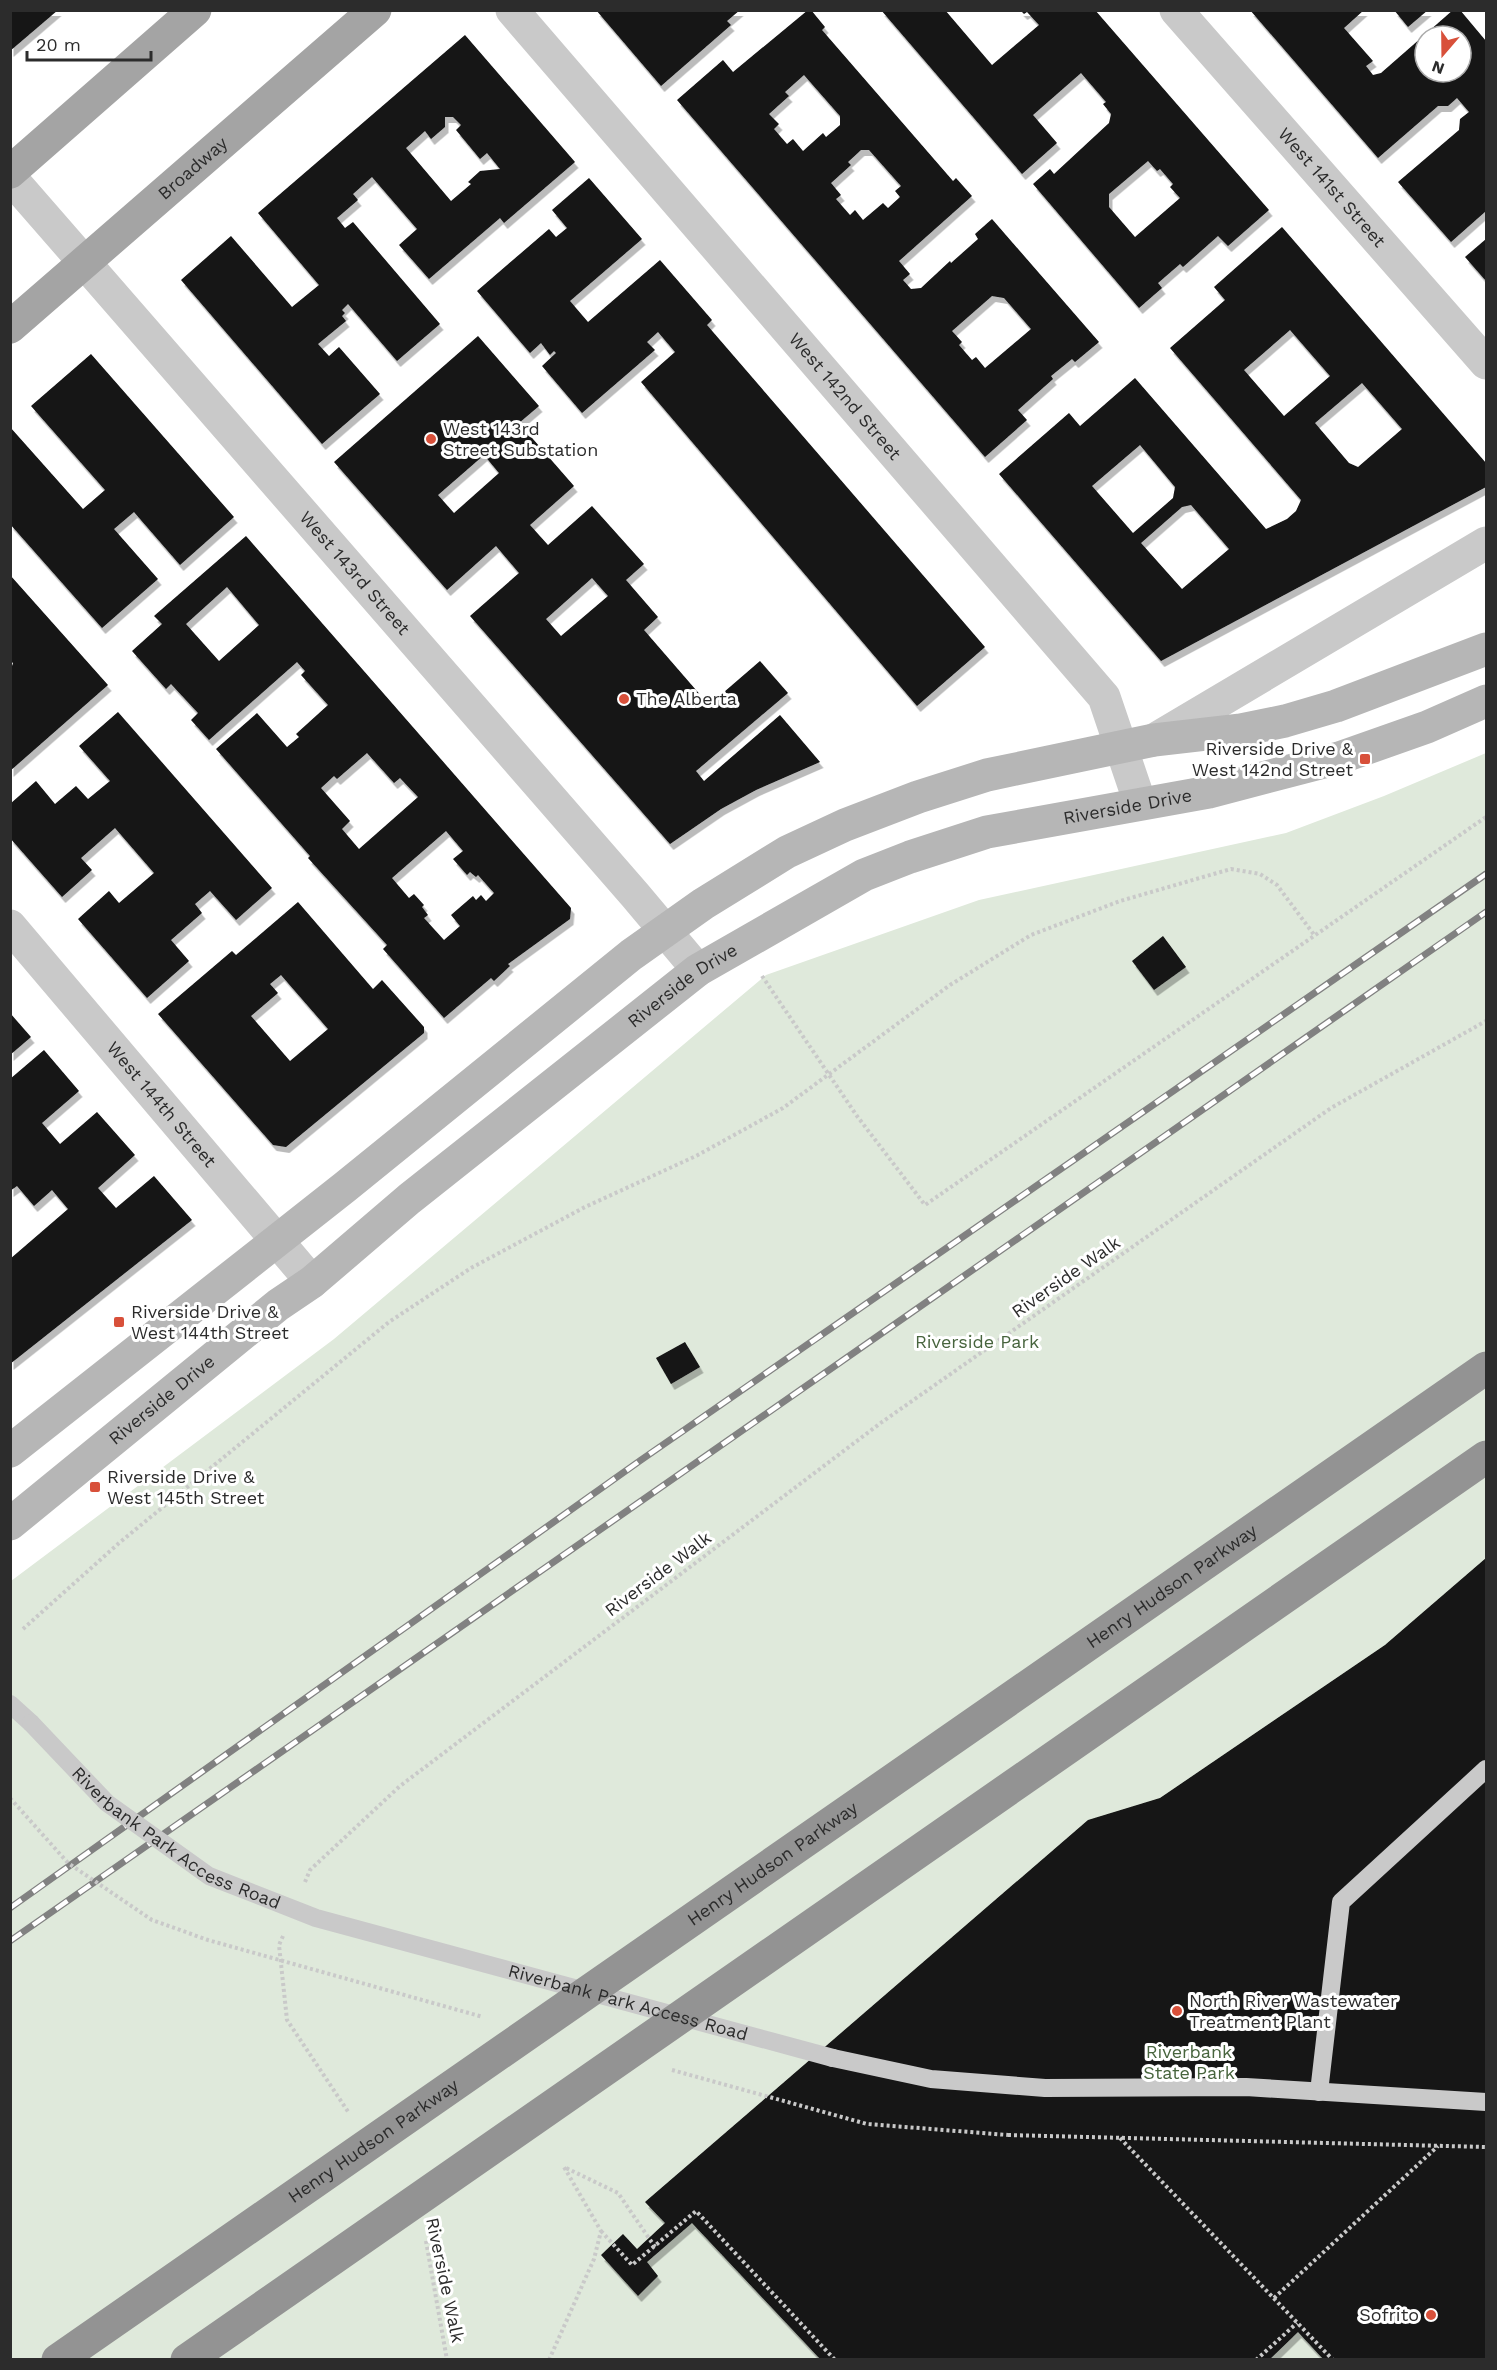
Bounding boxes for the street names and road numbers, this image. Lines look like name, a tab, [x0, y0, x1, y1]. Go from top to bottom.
street label: West 141st Street	[1274, 123, 1390, 251]
street label: Broadway	[153, 132, 232, 204]
street label: West 142nd Street	[785, 328, 906, 464]
street label: West 143rd Street	[296, 506, 415, 639]
street label: Riverside Drive	[1061, 784, 1193, 828]
street label: Riverside Drive	[623, 939, 741, 1032]
street label: West 144th Street	[103, 1037, 221, 1172]
street label: Riverside Walk	[1007, 1231, 1124, 1322]
street label: Riverside Drive	[104, 1350, 219, 1449]
street label: Henry Hudson Parkway	[1082, 1519, 1261, 1652]
street label: Riverside Walk	[600, 1527, 715, 1620]
street label: Riverbank Park Access Road	[68, 1762, 284, 1913]
street label: Henry Hudson Parkway	[683, 1796, 862, 1930]
street label: Riverbank Park Access Road	[506, 1960, 750, 2045]
street label: Henry Hudson Parkway	[284, 2074, 463, 2207]
street label: Riverside Walk	[422, 2215, 469, 2344]

